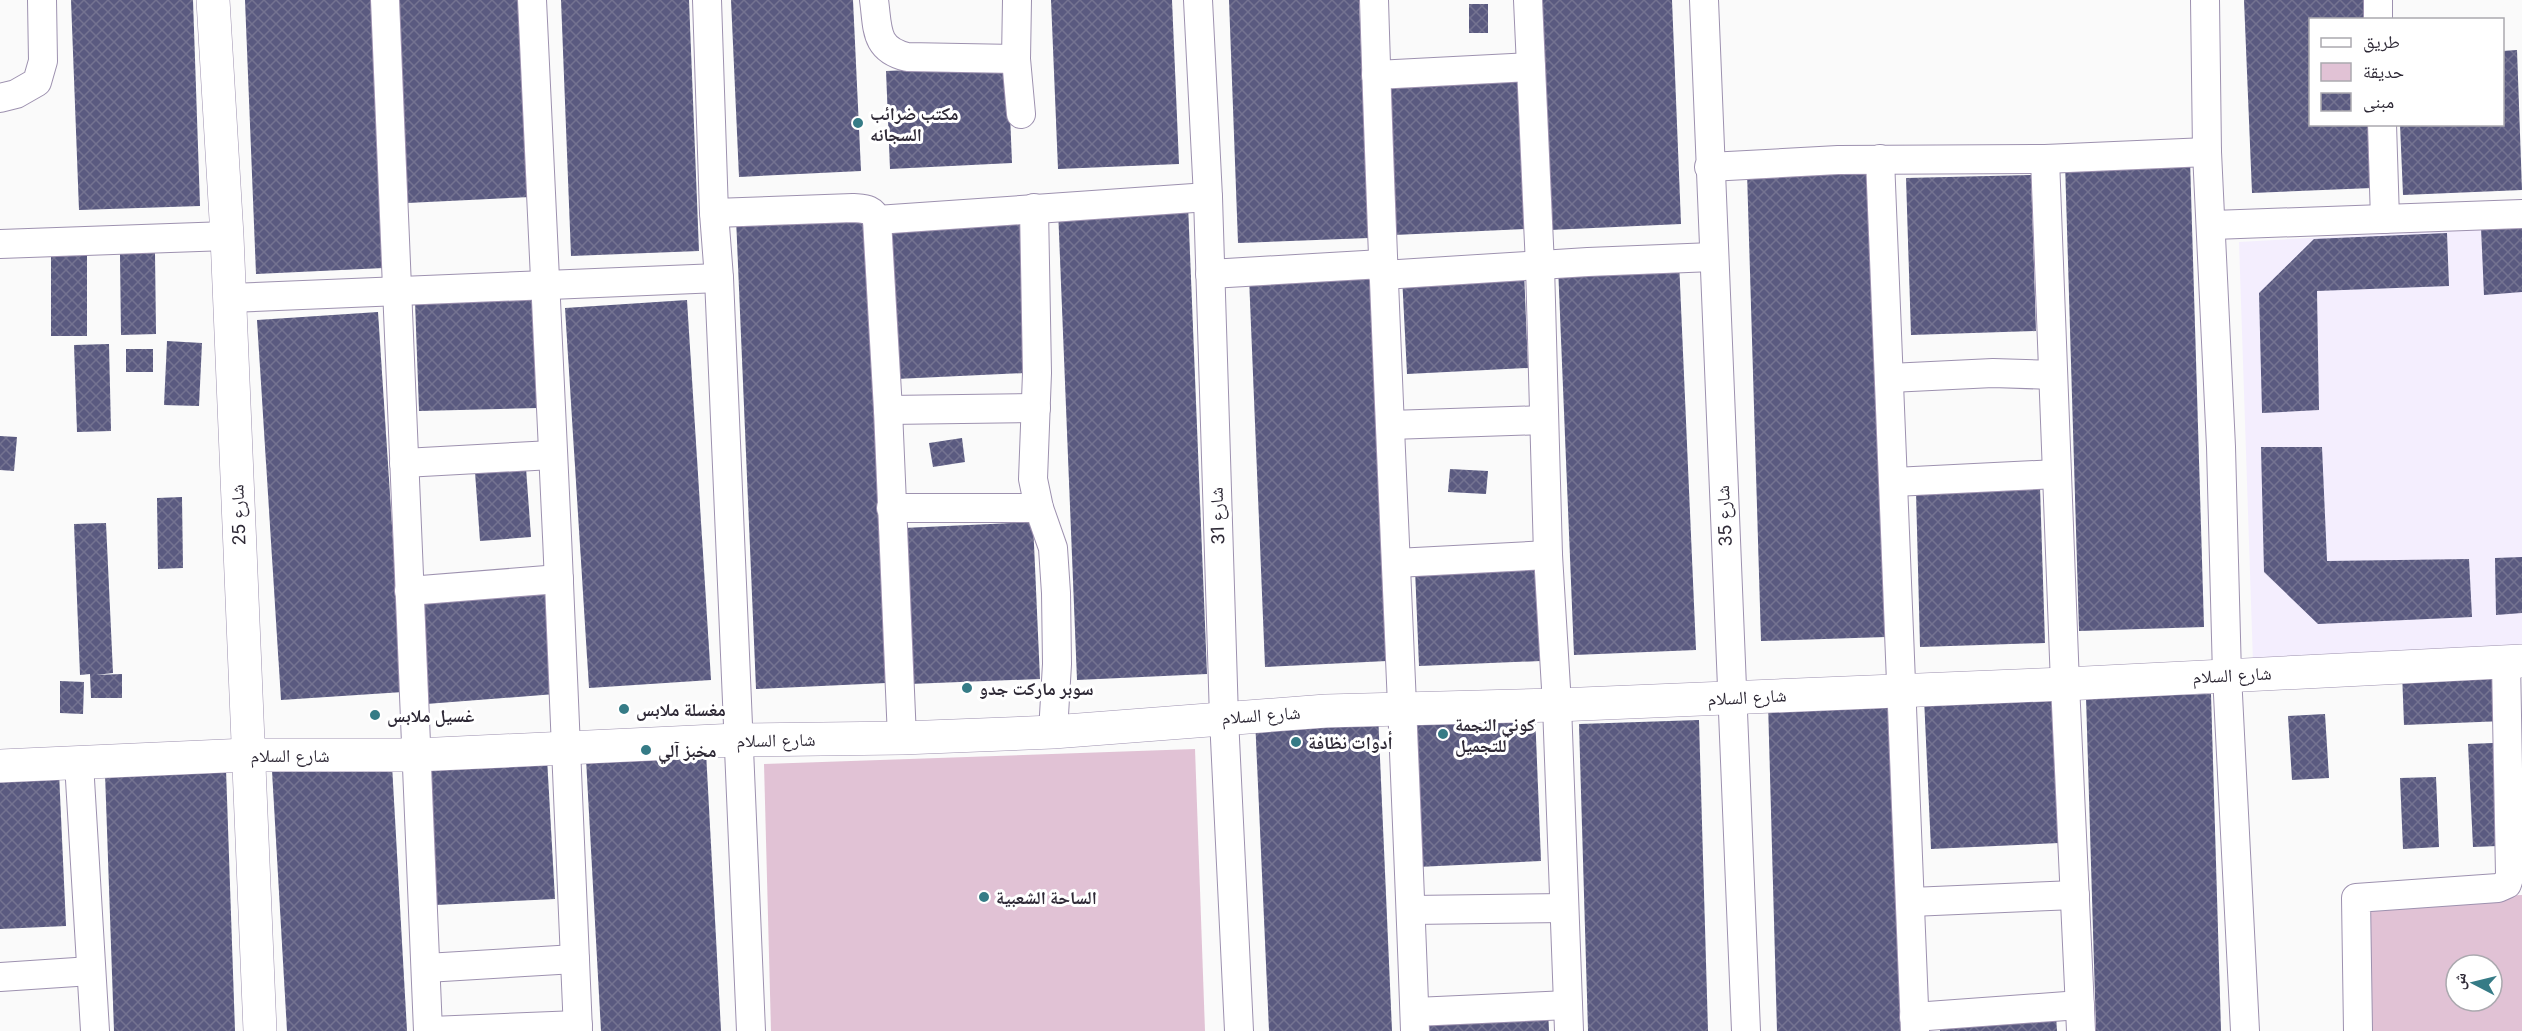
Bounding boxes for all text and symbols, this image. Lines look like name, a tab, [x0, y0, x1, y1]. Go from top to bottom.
legend	[2309, 18, 2504, 126]
text: طريق	[2363, 31, 2400, 53]
text: حديقة	[2363, 61, 2404, 82]
text: مبنى	[2363, 91, 2394, 113]
place label: مكتب ضرائب السجانه	[870, 103, 959, 145]
marker: مكتب ضرائب السجانه	[851, 116, 865, 130]
street label: شارع 25	[226, 484, 251, 546]
street label: شارع 35	[1712, 485, 1737, 547]
street label: شارع 31	[1205, 487, 1230, 545]
street label: شارع السلام	[2192, 662, 2272, 690]
place label: سوبر ماركت جدو	[979, 678, 1094, 699]
marker: سوبر ماركت جدو	[960, 681, 974, 695]
street label: شارع السلام	[1707, 684, 1787, 712]
place label: مغسلة ملابس	[636, 699, 726, 721]
marker: مغسلة ملابس	[617, 702, 631, 716]
street label: شارع السلام	[1221, 702, 1301, 730]
place label: غسيل ملابس	[387, 705, 474, 727]
marker: غسيل ملابس	[368, 708, 382, 722]
place label: كوني النجمة للتجميل	[1455, 714, 1535, 757]
marker: كوني النجمة للتجميل	[1436, 727, 1450, 741]
street label: شارع السلام	[736, 729, 816, 753]
place label: أدوات نظافة	[1308, 731, 1393, 753]
marker: أدوات نظافة	[1289, 735, 1303, 749]
place label: مخبز آلي	[658, 740, 716, 765]
marker: مخبز آلي	[639, 743, 653, 757]
street label: شارع السلام	[250, 745, 330, 768]
place label: الساحة الشعبية	[996, 887, 1097, 908]
marker: الساحة الشعبية	[977, 890, 991, 904]
north arrow	[2444, 953, 2504, 1013]
text: ش	[2448, 972, 2470, 991]

